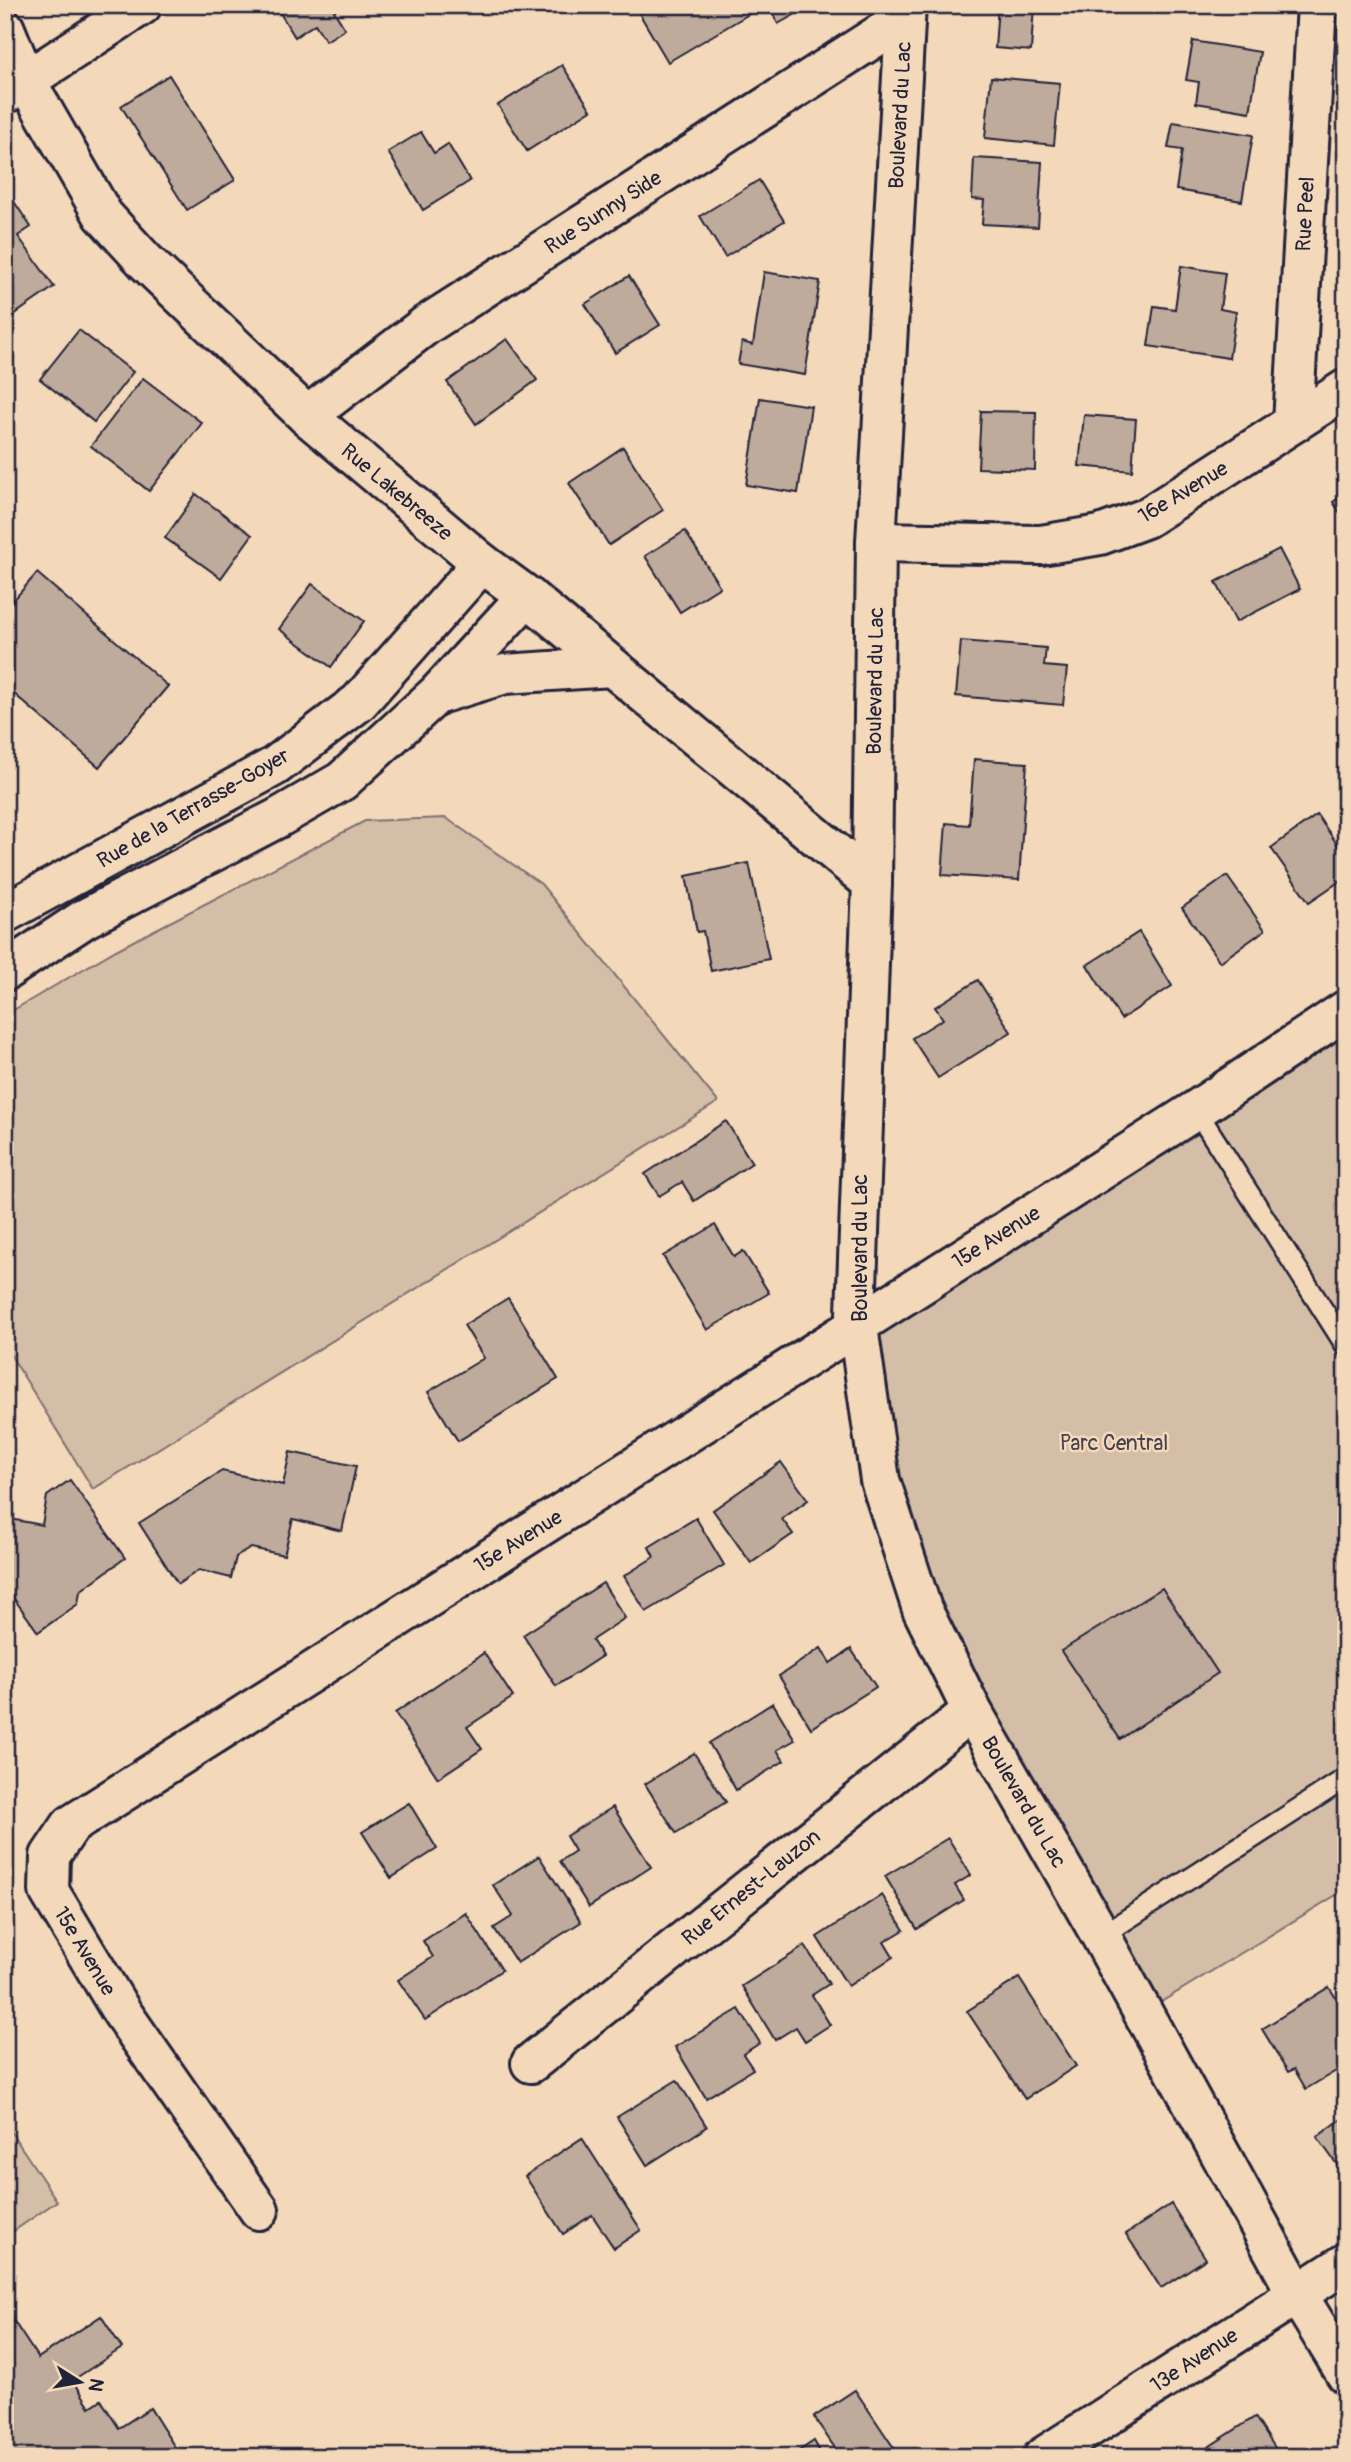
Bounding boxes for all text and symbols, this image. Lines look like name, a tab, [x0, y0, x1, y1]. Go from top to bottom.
street label: Boulevard du Lac	[883, 40, 918, 190]
street label: Rue Sunny Side	[540, 164, 667, 260]
street label: Rue Peel	[1290, 176, 1321, 252]
street label: Rue Lakebreeze	[335, 438, 459, 547]
street label: 16e Avenue	[1133, 455, 1234, 530]
street label: Boulevard du Lac	[861, 607, 890, 755]
street label: Rue de la Terrasse-Goyer	[92, 742, 295, 875]
street label: Boulevard du Lac	[847, 1174, 874, 1322]
street label: 15e Avenue	[947, 1199, 1046, 1275]
park label: Parc Central	[1060, 1430, 1168, 1457]
street label: 15e Avenue	[469, 1503, 568, 1579]
street label: Boulevard du Lac	[975, 1731, 1072, 1873]
street label: Rue Ernest-Lauzon	[676, 1823, 826, 1952]
street label: 15e Avenue	[47, 1902, 122, 2001]
street label: 13e Avenue	[1145, 2322, 1244, 2399]
north arrow	[46, 2346, 116, 2416]
text: N	[83, 2376, 109, 2394]

